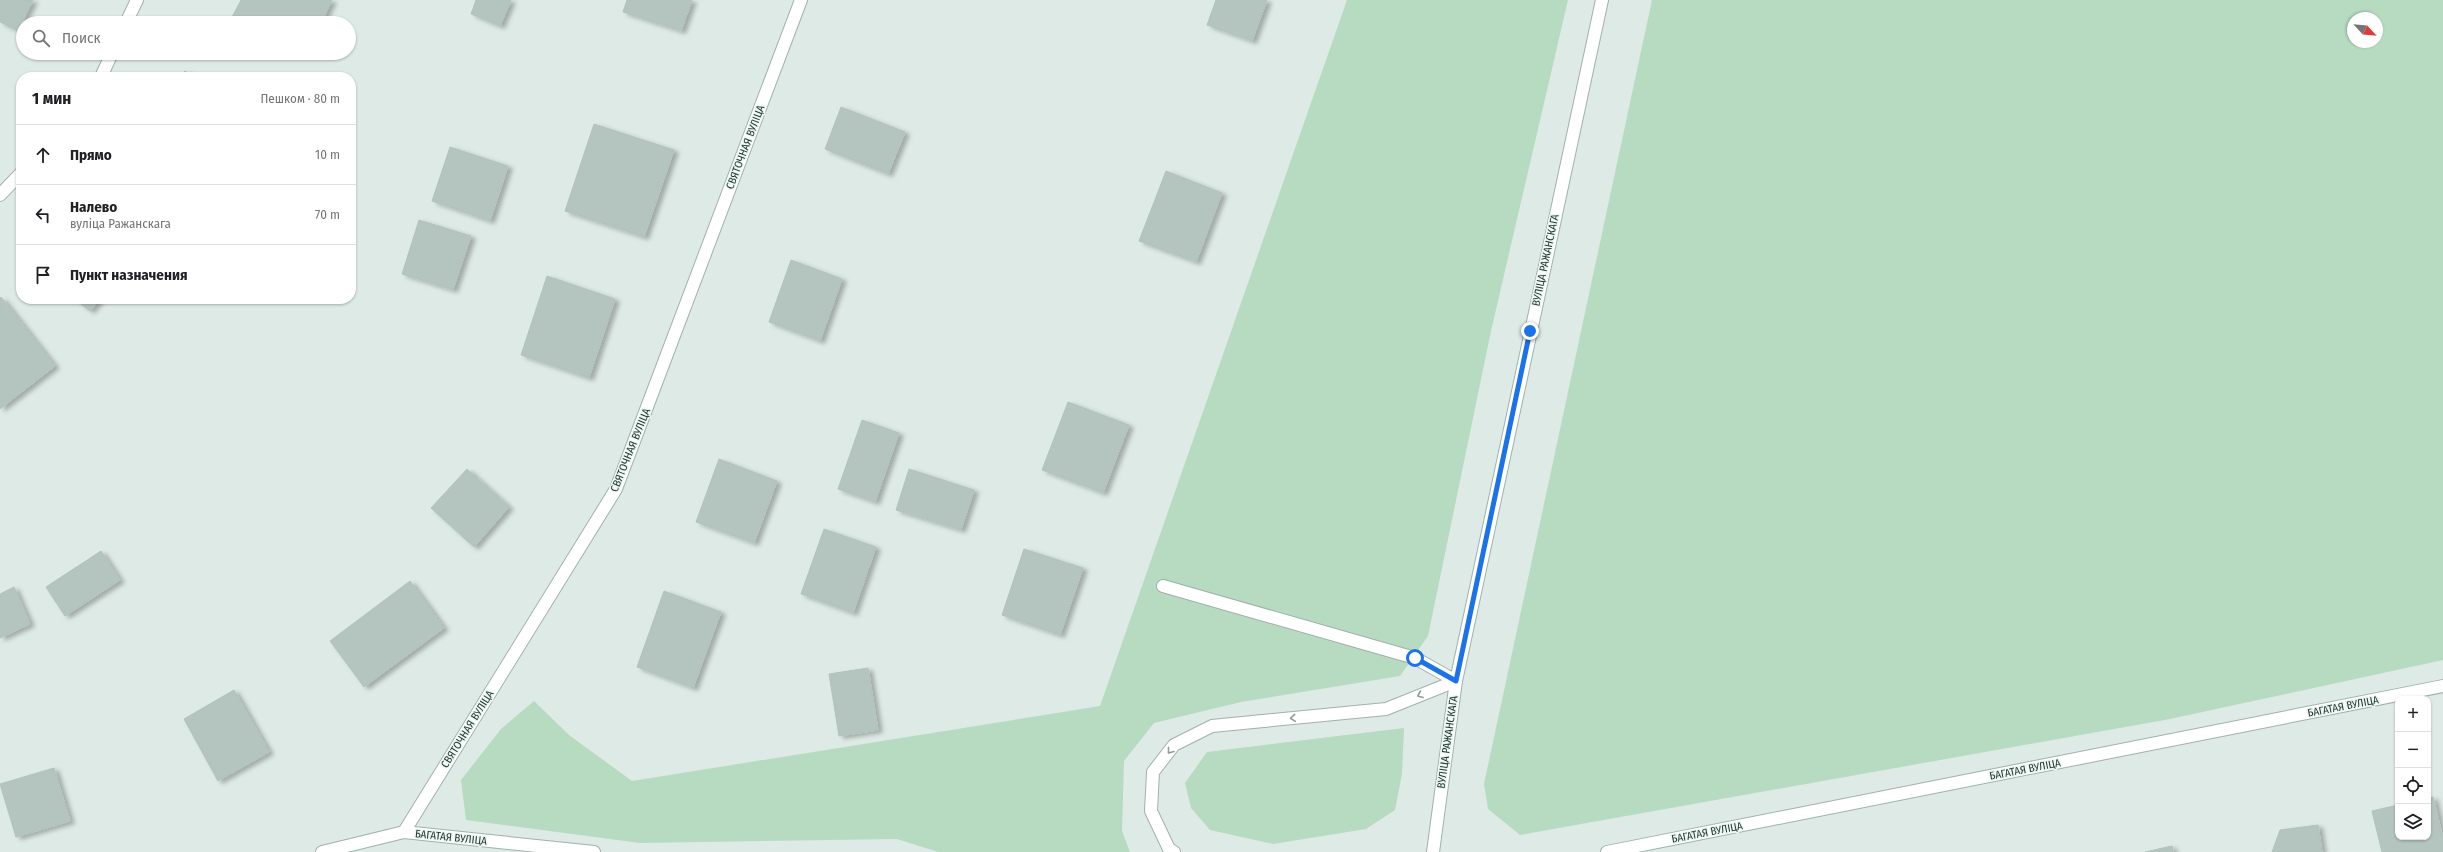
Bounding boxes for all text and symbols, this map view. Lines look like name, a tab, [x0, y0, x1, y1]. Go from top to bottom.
north arrow	[2347, 12, 2383, 48]
search box	[16, 16, 356, 60]
icon: search	[30, 27, 52, 49]
text: Поиск	[62, 29, 100, 47]
text: 1 мин	[32, 88, 71, 109]
text: Пешком · 80 m	[261, 91, 340, 106]
street label: СВЯТОЧНАЯ ВУЛІЦА	[723, 103, 768, 191]
icon: ahead	[32, 144, 54, 166]
text: Прямо	[70, 146, 112, 164]
text: 10 m	[315, 147, 340, 162]
text: Налево	[70, 198, 117, 216]
icon: left	[32, 204, 54, 226]
text: 70 m	[315, 207, 340, 222]
street label: ВУЛІЦА РАЖАНСКАГА	[1529, 213, 1562, 307]
text: вуліца Ражанскага	[70, 216, 171, 231]
icon: arrive	[32, 264, 54, 286]
text: Пункт назначения	[70, 266, 188, 284]
route end	[1521, 322, 1539, 340]
street label: СВЯТОЧНАЯ ВУЛІЦА	[608, 406, 653, 494]
route start	[1406, 649, 1424, 667]
street label: СВЯТОЧНАЯ ВУЛІЦА	[438, 688, 497, 770]
one-way arrow	[1416, 691, 1423, 699]
street label: БАГАТАЯ ВУЛІЦА	[2306, 693, 2380, 720]
street label: ВУЛІЦА РАЖАНСКАГА	[1435, 695, 1460, 789]
map controls	[2395, 696, 2431, 840]
button: +	[2395, 696, 2431, 732]
one-way arrow	[1290, 714, 1296, 723]
button: −	[2395, 732, 2431, 768]
one-way arrow	[1168, 746, 1175, 753]
street label: БАГАТАЯ ВУЛІЦА	[1988, 756, 2062, 783]
button: locate	[2395, 768, 2431, 804]
button: layers	[2395, 804, 2431, 840]
street label: БАГАТАЯ ВУЛІЦА	[1670, 819, 1744, 846]
street label: БАГАТАЯ ВУЛІЦА	[414, 827, 488, 848]

